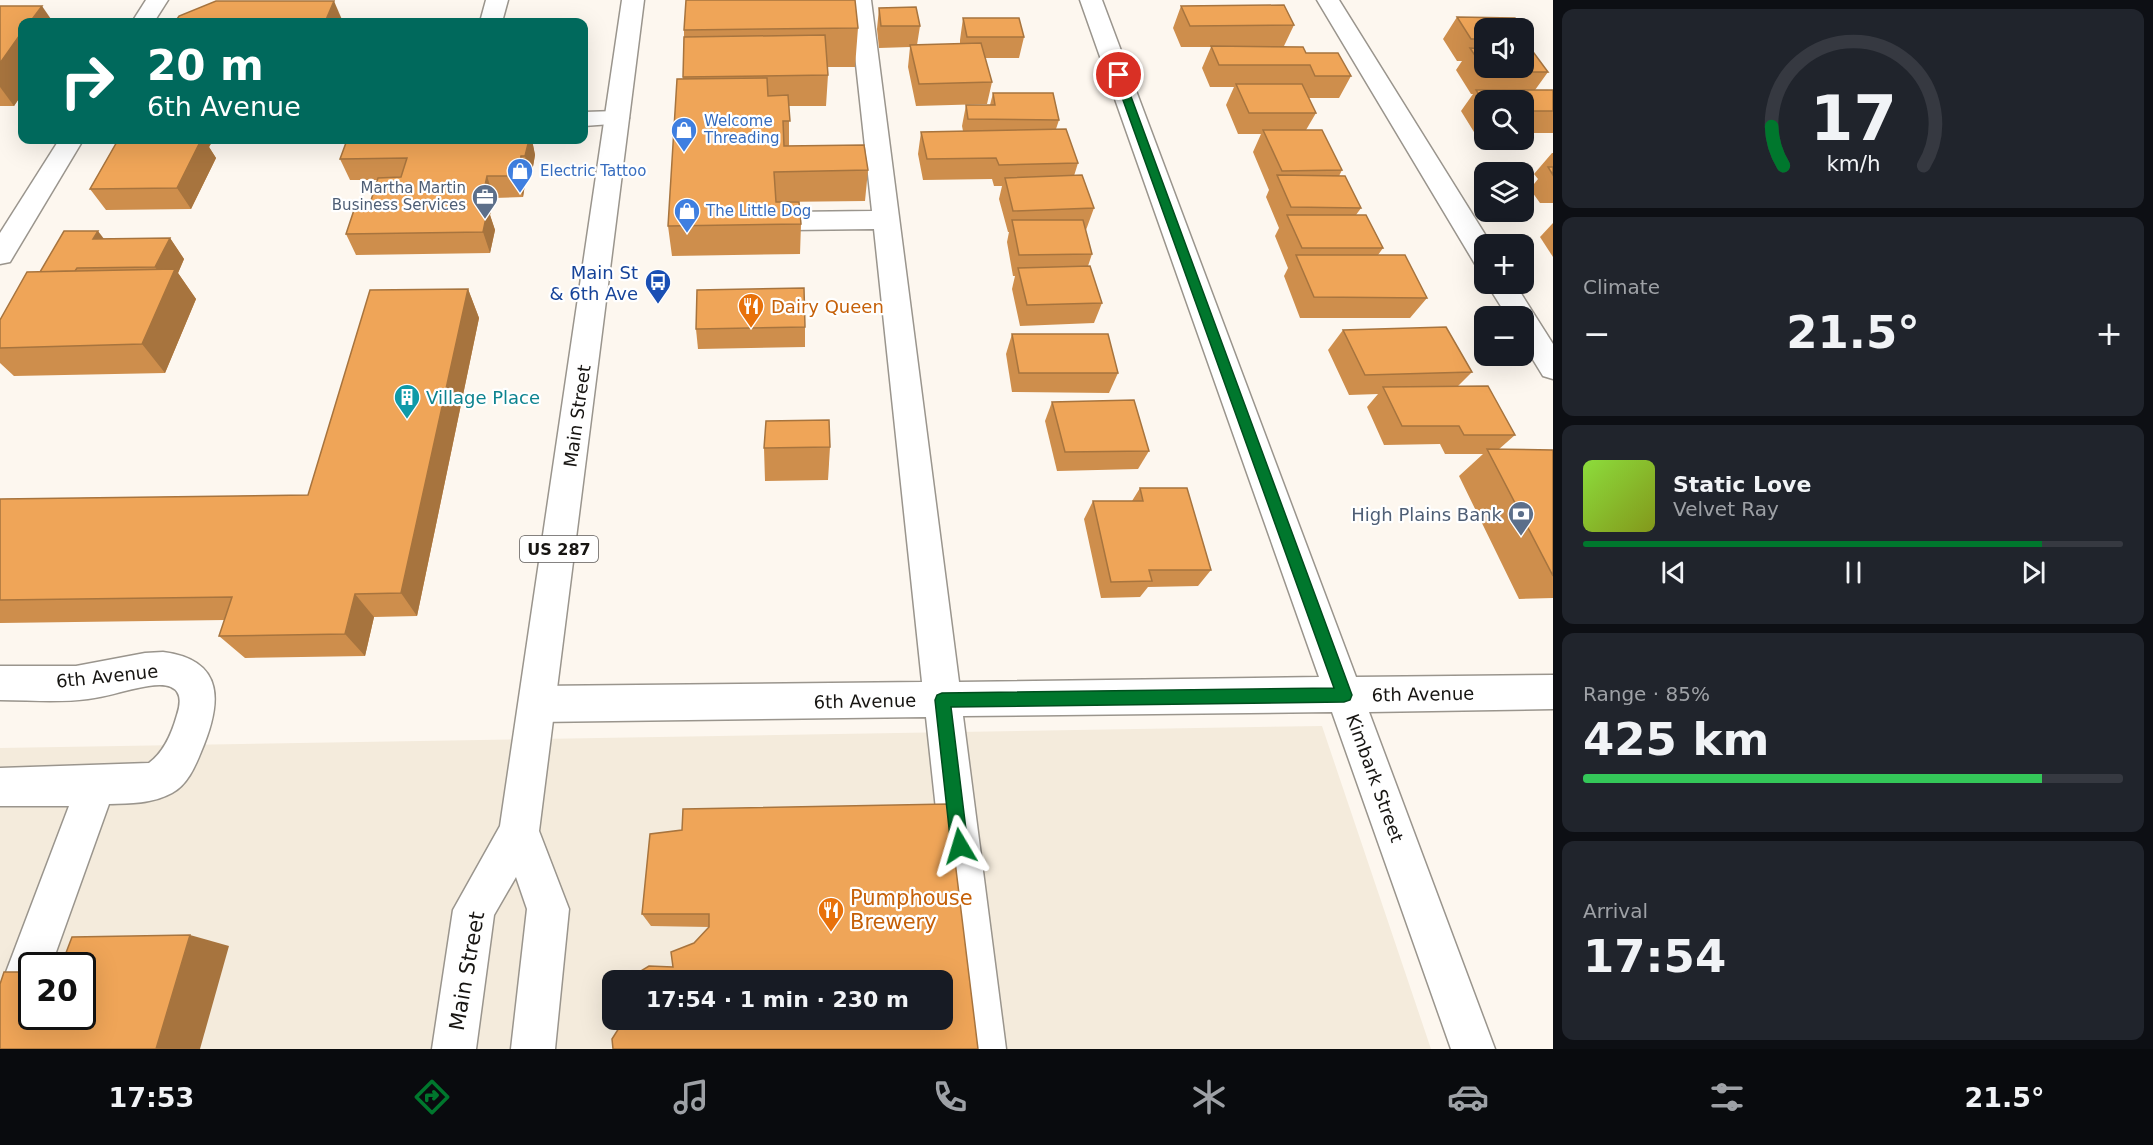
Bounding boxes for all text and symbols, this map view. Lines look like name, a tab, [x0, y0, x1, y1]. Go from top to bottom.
map controls	[1474, 18, 1534, 366]
button: sound	[1474, 18, 1534, 78]
text: 20 m	[147, 41, 264, 90]
icon: right	[48, 42, 126, 120]
pin	[1093, 49, 1144, 100]
icon: arrive	[1102, 58, 1135, 91]
text: 17	[1810, 82, 1896, 155]
button: search	[1474, 90, 1534, 150]
text: 6th Avenue	[147, 91, 301, 122]
place label: Welcome Threading	[703, 112, 780, 147]
shop icon: Welcome Threading	[669, 115, 699, 153]
text: km/h	[1826, 151, 1880, 176]
shop icon: Electric Tattoo	[505, 156, 535, 194]
place label: Electric Tattoo	[540, 162, 646, 180]
button: layers	[1474, 162, 1534, 222]
place label: Martha Martin Business Services	[332, 179, 466, 214]
office icon: Martha Martin Business Services	[470, 182, 500, 220]
shop icon: The Little Dog	[672, 196, 702, 234]
place label: The Little Dog	[705, 202, 811, 220]
button: +	[1474, 234, 1534, 294]
place label: Main St & 6th Ave	[550, 262, 638, 304]
bus stop icon: Main St & 6th Ave	[643, 267, 673, 305]
text: Climate	[1583, 275, 1660, 299]
restaurant icon: Dairy Queen	[736, 291, 766, 329]
place label: Dairy Queen	[771, 296, 884, 317]
button: −	[1474, 306, 1534, 366]
text: 21.5°	[1786, 306, 1920, 359]
text: −	[1583, 314, 1611, 353]
text: +	[2095, 314, 2123, 353]
street label: Main Street	[559, 363, 595, 469]
building icon: Village Place	[392, 382, 422, 420]
place label: Village Place	[426, 387, 540, 408]
text: Static Love	[1673, 472, 1811, 497]
text: Velvet Ray	[1673, 497, 1779, 521]
bank icon: High Plains Bank	[1506, 499, 1536, 537]
place label: High Plains Bank	[1351, 504, 1503, 525]
road number: US 287	[520, 536, 598, 562]
icon: previous	[1657, 556, 1690, 589]
icon: pause	[1837, 556, 1870, 589]
icon: next	[2017, 556, 2050, 589]
street label: 6th Avenue	[55, 660, 159, 692]
text: Range · 85%	[1583, 682, 1710, 706]
street label: 6th Avenue	[1372, 683, 1474, 705]
street label: 6th Avenue	[814, 690, 916, 712]
street label: Kimbark Street	[1342, 711, 1408, 845]
text: 425 km	[1583, 713, 1769, 766]
position arrow	[928, 814, 992, 878]
place label: Pumphouse Brewery	[850, 886, 973, 934]
restaurant icon: Pumphouse Brewery	[816, 895, 846, 933]
text: Arrival	[1583, 899, 1648, 923]
street label: Main Street	[445, 910, 489, 1032]
text: 17:54	[1583, 930, 1726, 983]
speed limit sign: 20	[18, 952, 96, 1030]
text: 17:54 · 1 min · 230 m	[646, 987, 909, 1012]
icon: directions	[411, 1076, 453, 1118]
icon: music	[670, 1076, 712, 1118]
icon: phone	[929, 1076, 971, 1118]
icon: climate	[1188, 1076, 1230, 1118]
icon: car	[1447, 1076, 1489, 1118]
icon: filters	[1706, 1076, 1748, 1118]
text: 17:53	[108, 1082, 194, 1113]
text: 21.5°	[1964, 1082, 2045, 1113]

